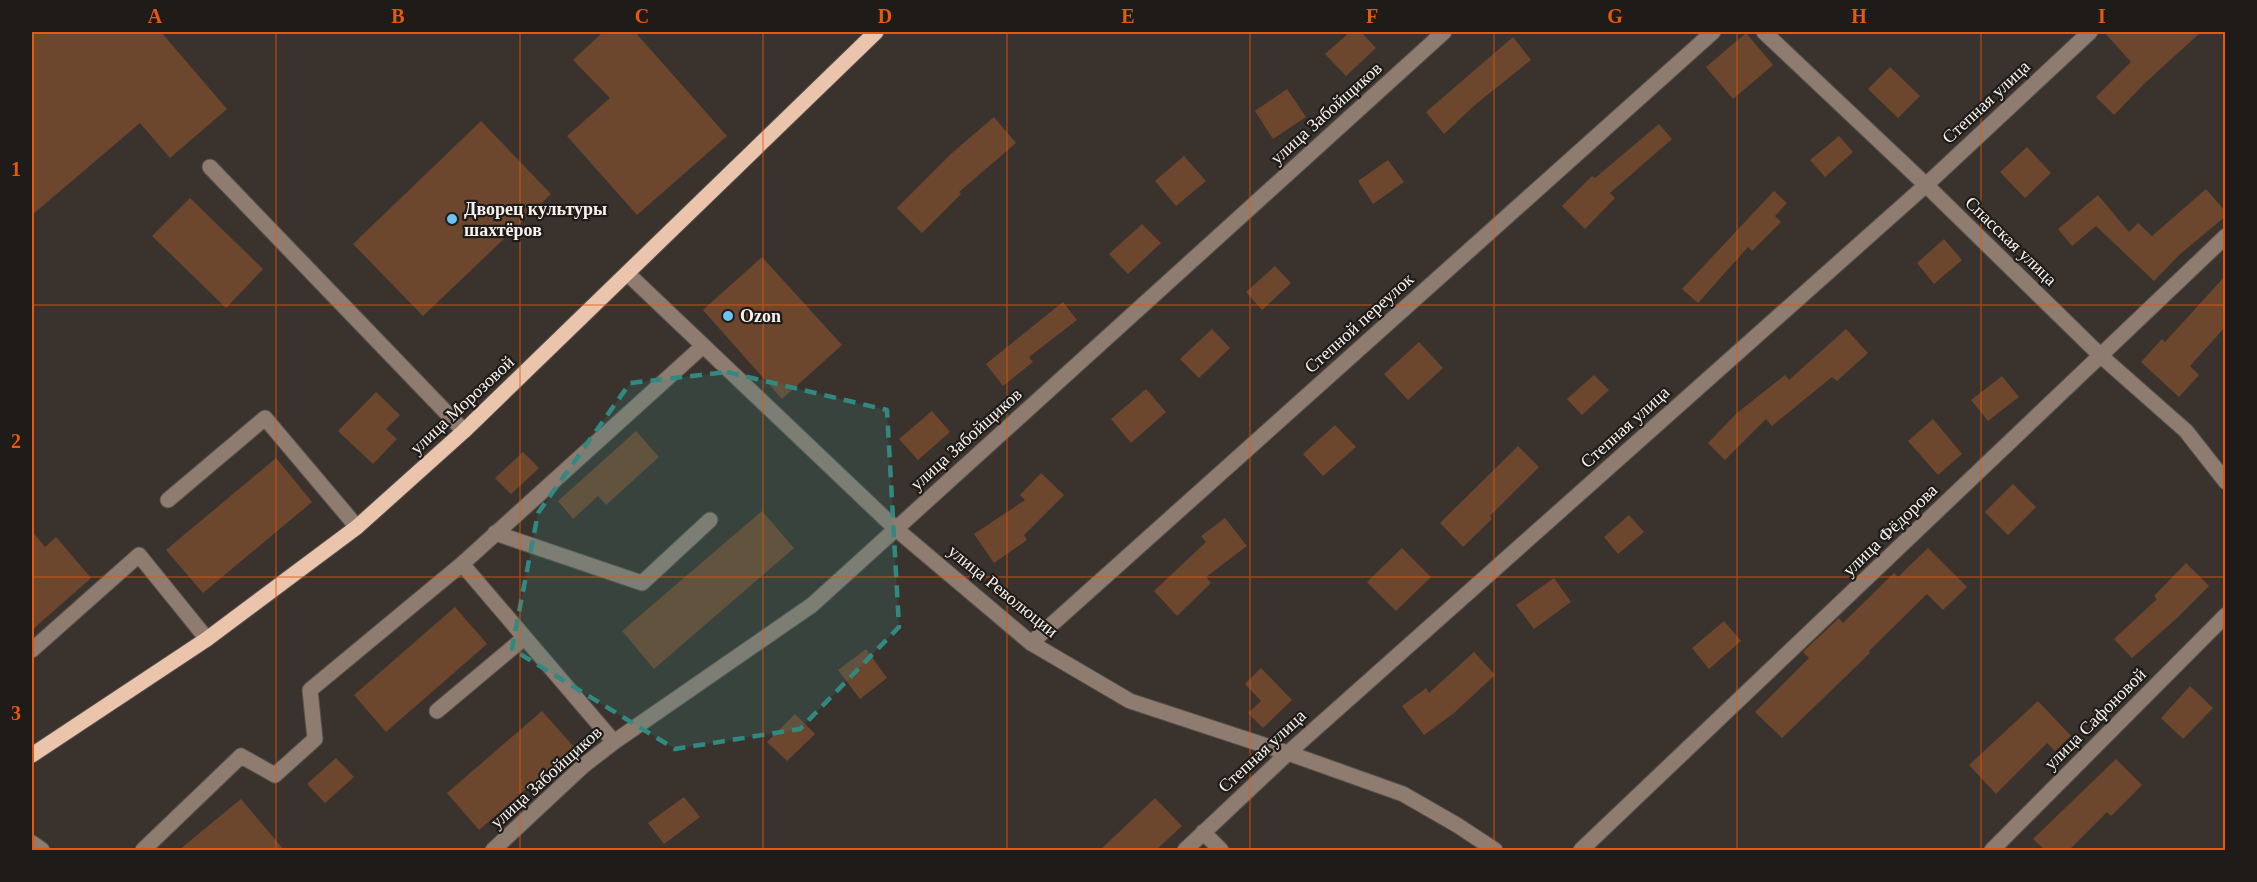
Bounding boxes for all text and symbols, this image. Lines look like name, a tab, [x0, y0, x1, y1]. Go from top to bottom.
text: A	[148, 5, 163, 27]
text: B	[391, 5, 405, 27]
text: C	[635, 5, 649, 27]
text: D	[878, 5, 892, 27]
text: E	[1121, 5, 1135, 27]
text: F	[1366, 5, 1378, 27]
text: G	[1607, 5, 1623, 27]
text: H	[1851, 5, 1867, 27]
text: I	[2098, 5, 2106, 27]
street label: Степная улица	[1938, 56, 2034, 148]
street label: улица Забойщиков	[1266, 58, 1386, 168]
text: 1	[11, 158, 21, 180]
street label: Спасская улица	[1961, 192, 2061, 290]
place label: Дворец культуры шахтёров	[464, 199, 607, 240]
marker: Дворец культуры шахтёров	[445, 212, 459, 226]
street label: Степной переулок	[1301, 269, 1418, 377]
place label: Ozon	[740, 306, 781, 326]
marker: Ozon	[721, 309, 735, 323]
street label: улица Морозовой	[406, 352, 518, 458]
street label: Степная улица	[1577, 382, 1673, 472]
street label: улица Забойщиков	[906, 384, 1026, 494]
text: 2	[11, 430, 21, 452]
street label: улица Фёдорова	[1839, 480, 1941, 580]
street label: улица Революции	[944, 541, 1062, 642]
street label: улица Сафоновой	[2040, 664, 2150, 774]
text: 3	[11, 702, 21, 724]
street label: Степная улица	[1214, 705, 1310, 797]
street label: улица Забойщиков	[486, 722, 606, 832]

